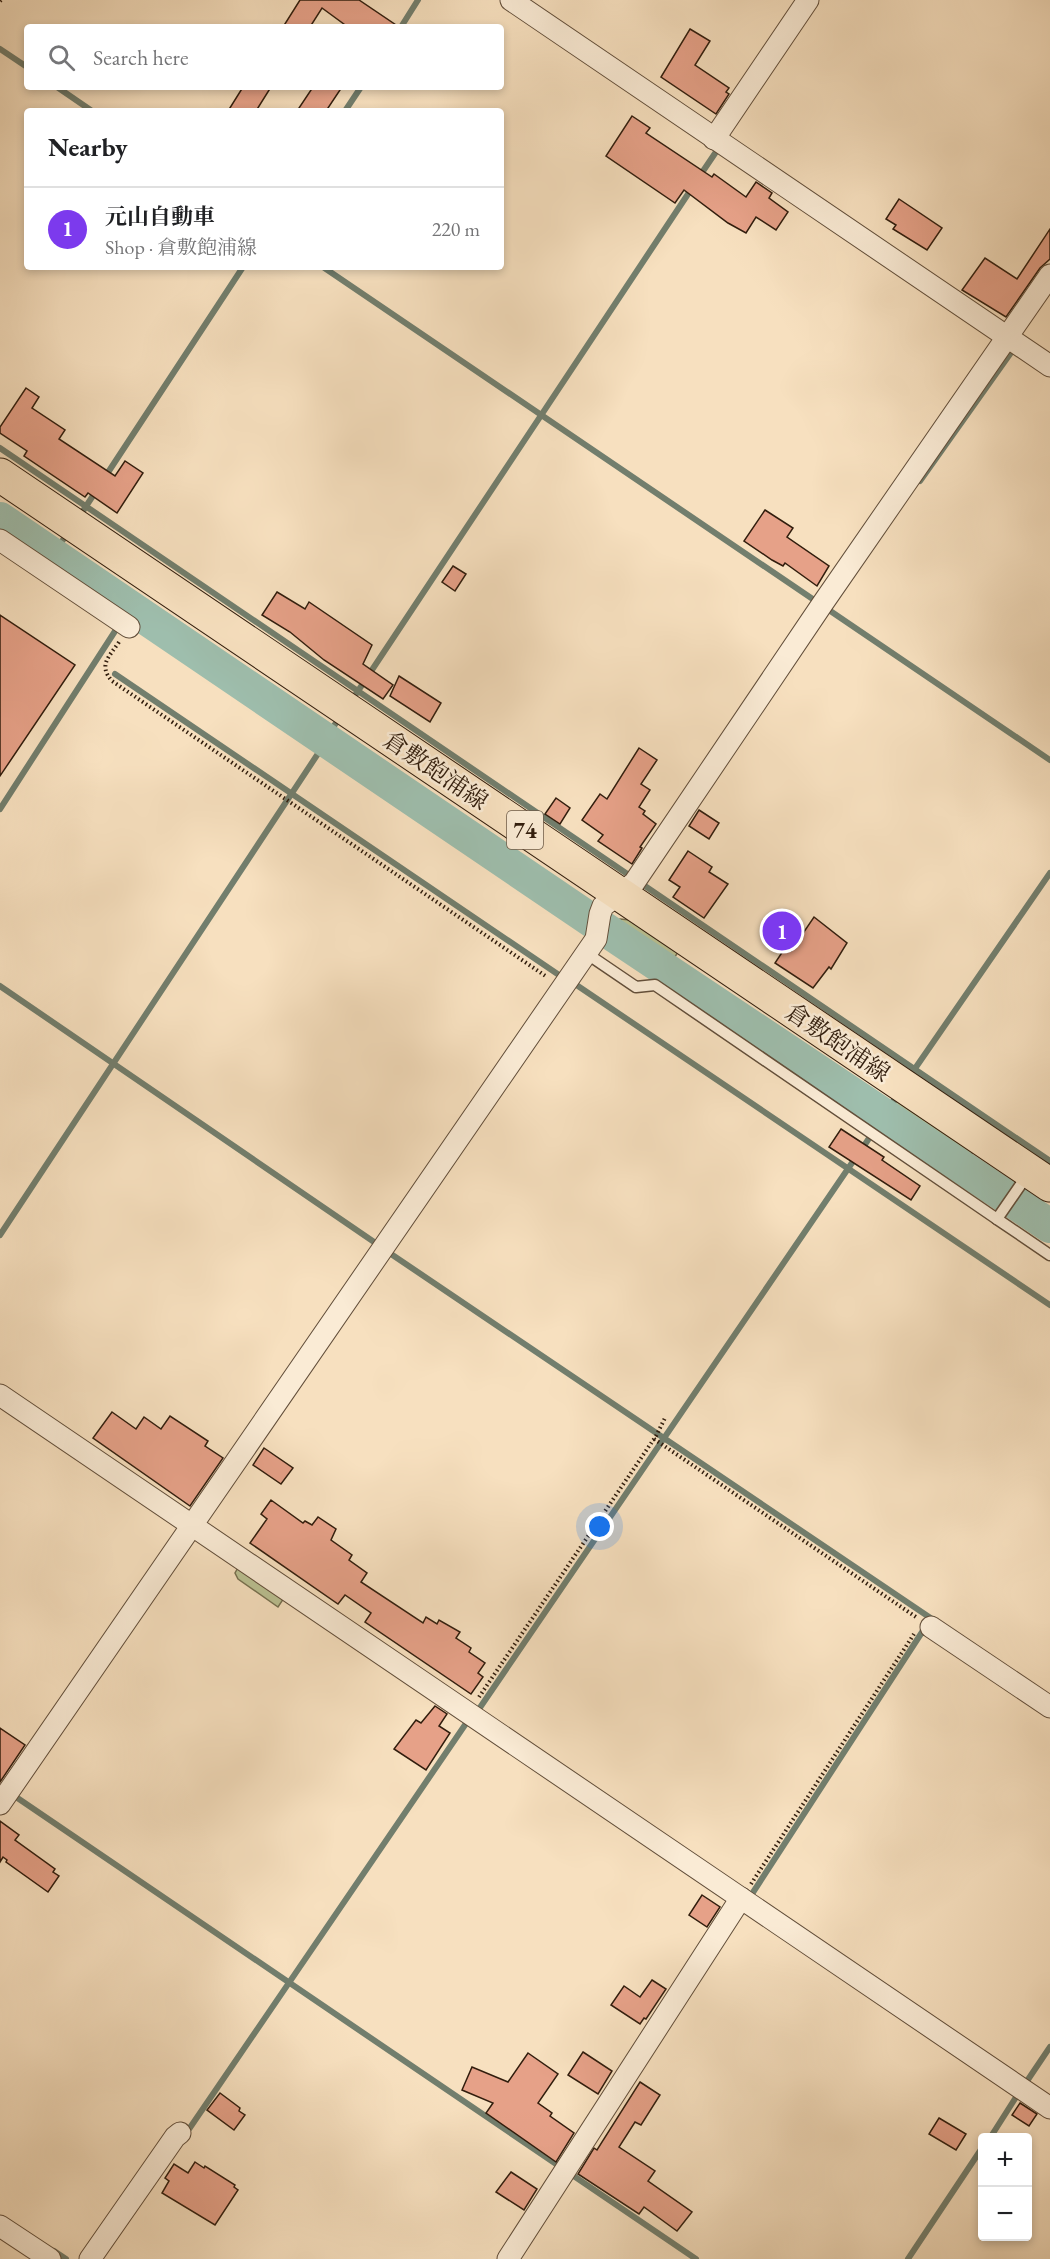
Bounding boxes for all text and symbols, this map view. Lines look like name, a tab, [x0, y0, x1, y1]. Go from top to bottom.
search box	[24, 24, 504, 90]
icon: search	[45, 41, 78, 74]
text: Search here	[93, 43, 188, 72]
text: Nearby	[48, 130, 128, 164]
text: 元山自動車	[105, 202, 215, 231]
text: 1	[62, 216, 73, 242]
text: 220 m	[432, 216, 480, 242]
text: Shop · 倉敷飽浦線	[105, 234, 257, 260]
street label: 倉敷飽浦線	[378, 724, 494, 816]
road number: 74	[507, 811, 543, 849]
pin: 1	[762, 908, 802, 954]
street label: 倉敷飽浦線	[780, 996, 896, 1088]
your location	[585, 1512, 614, 1541]
map controls	[978, 2133, 1032, 2241]
button: +	[978, 2133, 1032, 2187]
button: −	[978, 2187, 1032, 2241]

